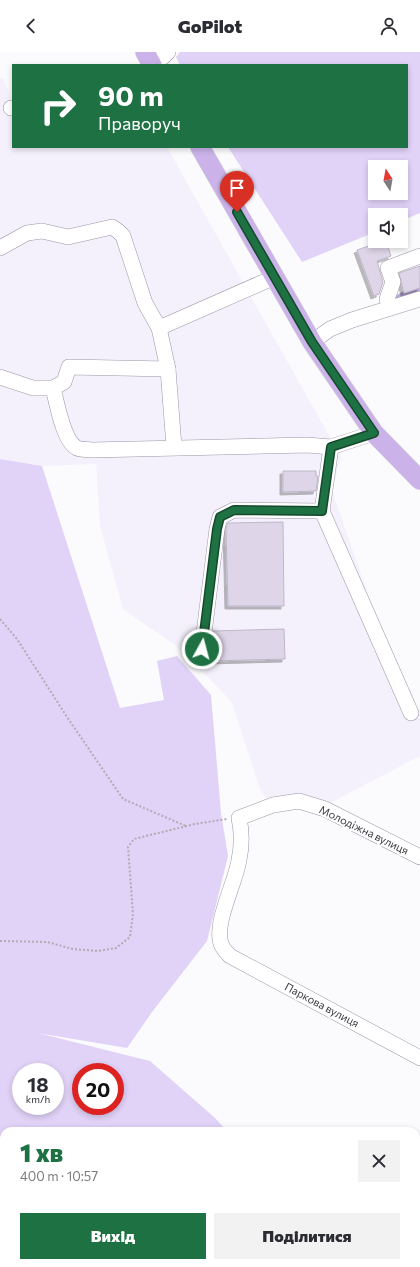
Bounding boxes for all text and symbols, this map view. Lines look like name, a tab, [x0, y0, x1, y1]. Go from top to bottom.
icon: back	[20, 15, 42, 37]
text: GoPilot	[178, 15, 242, 37]
icon: person	[378, 15, 400, 37]
text: 90 m	[98, 78, 164, 112]
icon: right	[32, 80, 84, 132]
text: Праворуч	[98, 112, 181, 134]
north arrow	[368, 160, 408, 200]
map controls	[368, 160, 408, 248]
pin	[220, 171, 254, 212]
icon: arrive	[226, 177, 248, 199]
button: sound	[368, 208, 408, 248]
position arrow	[181, 628, 223, 670]
street label: Молодіжна вулиця	[317, 802, 411, 857]
street label: Паркова вулиця	[283, 980, 362, 1030]
speed limit sign: 20	[72, 1063, 124, 1115]
text: 18	[27, 1072, 49, 1096]
text: km/h	[26, 1093, 50, 1105]
text: 1 хв	[20, 1138, 63, 1167]
button: close	[358, 1140, 400, 1182]
text: 400 m · 10:57	[20, 1168, 98, 1184]
button: Вихід	[20, 1213, 206, 1259]
button: Поділитися	[214, 1213, 400, 1259]

